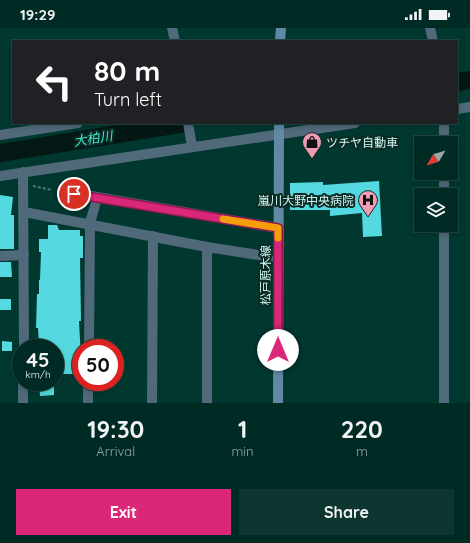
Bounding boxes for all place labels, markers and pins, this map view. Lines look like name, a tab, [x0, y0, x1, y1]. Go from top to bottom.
shop icon: ツチヤ自動車	[301, 131, 323, 159]
place label: ツチヤ自動車	[326, 135, 398, 150]
pin	[57, 177, 91, 211]
hospital icon: 嵐川大野中央病院	[357, 189, 379, 217]
place label: 嵐川大野中央病院	[258, 193, 354, 208]

